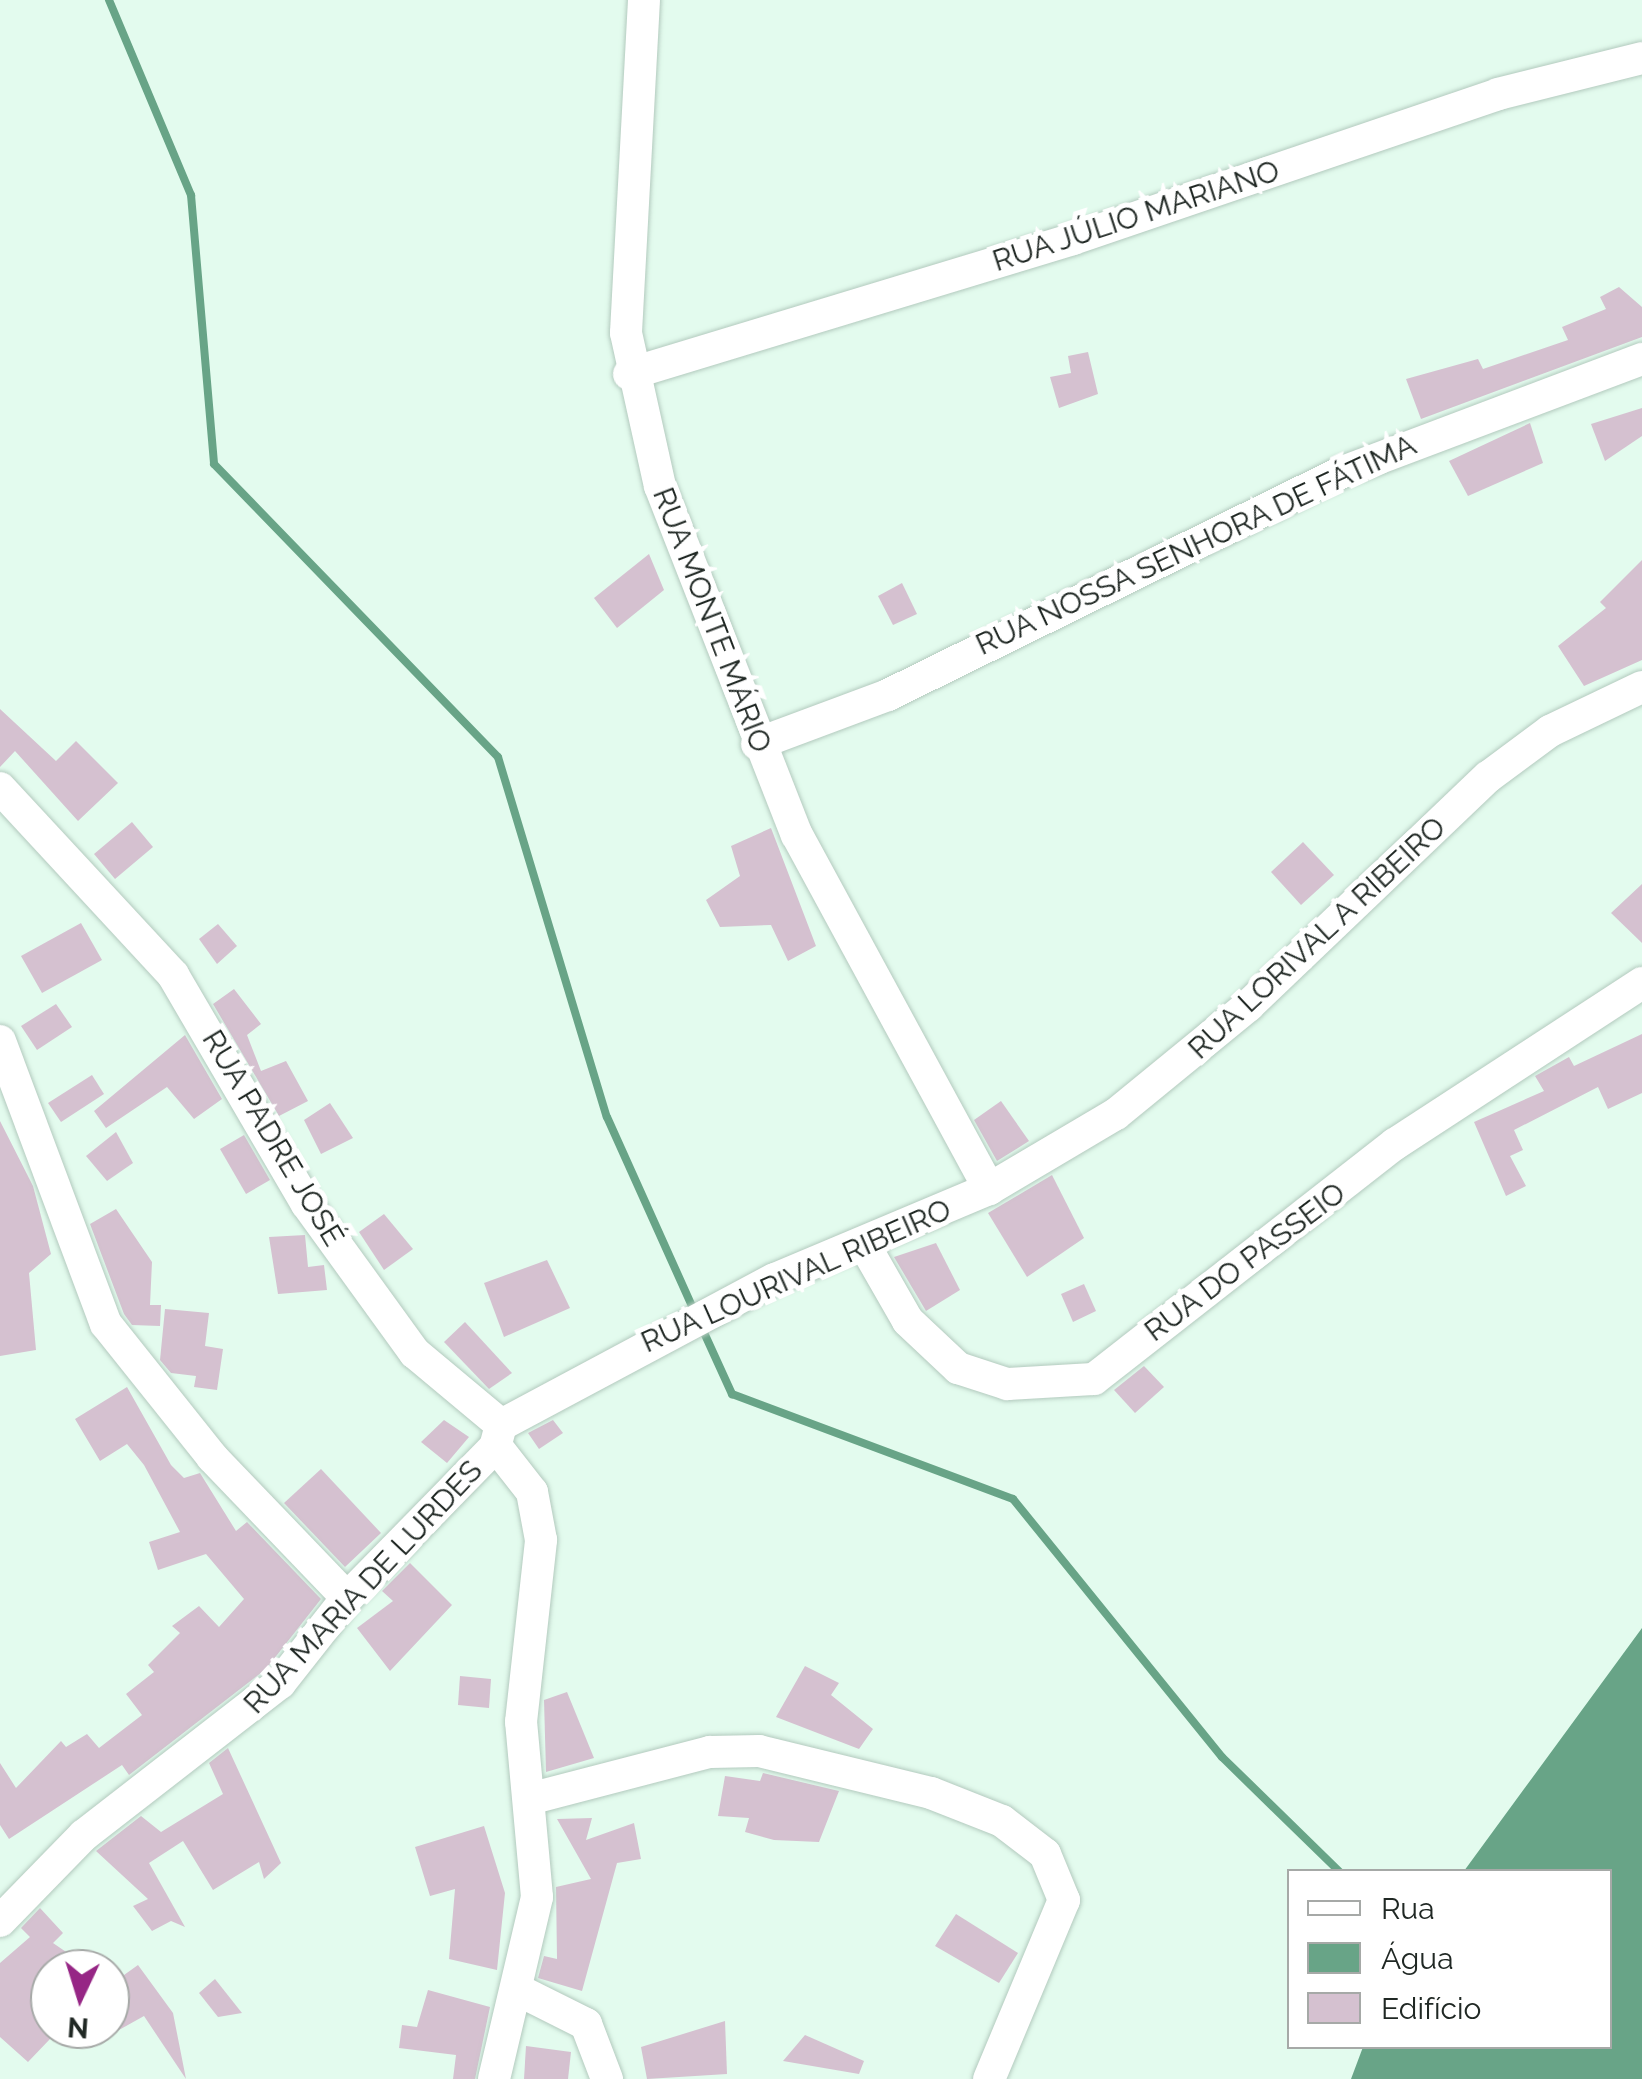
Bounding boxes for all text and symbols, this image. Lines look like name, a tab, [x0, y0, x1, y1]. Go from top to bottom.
street label: RUA JÚLIO MARIANO	[987, 152, 1285, 280]
street label: RUA NOSSA SENHORA DE FÁTIMA	[969, 426, 1423, 664]
street label: RUA MONTE MÁRIO	[645, 482, 779, 758]
street label: RUA LORIVAL A RIBEIRO	[1180, 808, 1454, 1068]
street label: RUA PADRE JOSÉ	[194, 1023, 352, 1253]
street label: RUA DO PASSEIO	[1137, 1175, 1353, 1349]
street label: RUA LOURIVAL RIBEIRO	[635, 1191, 957, 1361]
street label: RUA MARIA DE LURDES	[236, 1452, 490, 1722]
legend	[1287, 1869, 1612, 2049]
text: Rua	[1381, 1891, 1435, 1926]
text: Água	[1381, 1941, 1454, 1976]
north arrow	[30, 1949, 130, 2049]
text: Edifício	[1381, 1991, 1481, 2026]
text: N	[66, 2010, 90, 2045]

